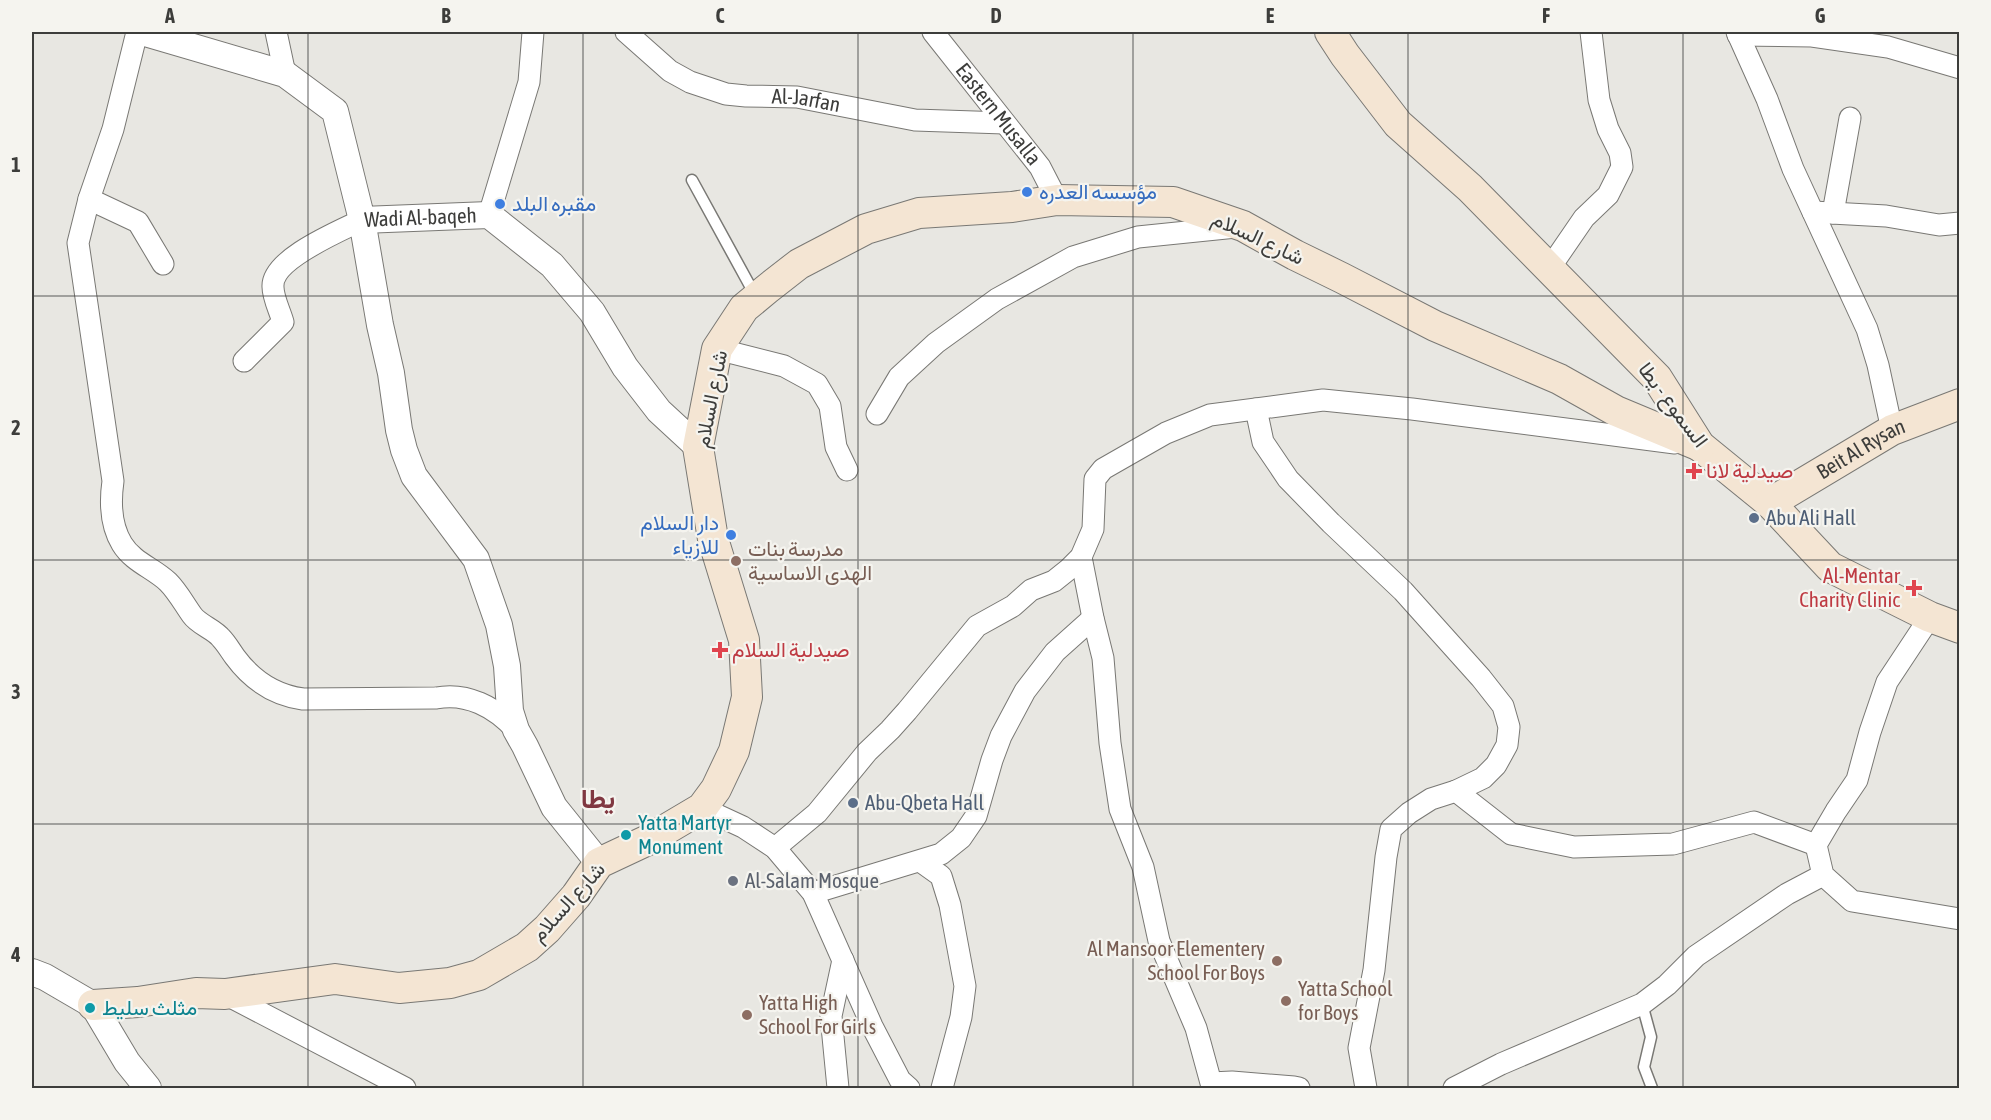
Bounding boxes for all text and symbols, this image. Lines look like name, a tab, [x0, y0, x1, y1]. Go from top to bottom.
text: A	[164, 4, 175, 27]
text: B	[441, 4, 451, 27]
text: C	[716, 4, 725, 27]
text: D	[990, 4, 1002, 27]
text: E	[1266, 4, 1275, 27]
text: F	[1542, 4, 1550, 27]
text: G	[1815, 4, 1826, 27]
street label: Eastern Musalla	[951, 58, 1047, 169]
street label: Al-Jarfan	[771, 84, 843, 116]
text: 1	[11, 153, 21, 176]
place label: مؤسسه العدره	[1039, 179, 1157, 205]
marker: مؤسسه العدره	[1020, 185, 1034, 199]
place label: مقبره البلد	[512, 191, 596, 217]
marker: مقبره البلد	[493, 197, 507, 211]
street label: Wadi Al-baqeh	[364, 202, 477, 231]
street label: شارع السلام	[1207, 205, 1308, 272]
street label: شارع السلام	[689, 348, 734, 450]
street label: السموع - يطا	[1632, 357, 1714, 453]
street label: Beit Al Rysan	[1812, 413, 1908, 483]
text: 2	[11, 416, 21, 439]
place label: صيدلية لانا	[1706, 458, 1793, 483]
marker: صيدلية لانا	[1687, 464, 1701, 478]
place label: Abu Ali Hall	[1766, 505, 1856, 529]
place label: دار السلام للازياء	[640, 510, 719, 560]
marker: Abu Ali Hall	[1747, 511, 1761, 525]
marker: دار السلام للازياء	[724, 528, 738, 542]
place label: مدرسة بنات الهدى الاساسية	[748, 536, 872, 586]
marker: مدرسة بنات الهدى الاساسية	[729, 554, 743, 568]
place label: Al-Mentar Charity Clinic	[1799, 563, 1901, 611]
marker: Al-Mentar Charity Clinic	[1905, 579, 1923, 597]
place label: صيدلية السلام	[732, 637, 850, 664]
marker: صيدلية السلام	[713, 643, 727, 657]
text: 3	[11, 680, 21, 703]
district label: يطا	[581, 783, 615, 815]
place label: Abu-Qbeta Hall	[865, 790, 985, 814]
marker: Abu-Qbeta Hall	[846, 796, 860, 810]
place label: Yatta Martyr Monument	[638, 810, 732, 858]
marker: Yatta Martyr Monument	[619, 828, 633, 842]
street label: شارع السلام	[525, 857, 611, 948]
place label: Al-Salam Mosque	[745, 868, 879, 892]
marker: Al-Salam Mosque	[726, 874, 740, 888]
place label: Al Mansoor Elementery School For Boys	[1087, 936, 1265, 984]
text: 4	[10, 943, 21, 966]
marker: Al Mansoor Elementery School For Boys	[1270, 954, 1284, 968]
place label: Yatta School for Boys	[1298, 976, 1393, 1024]
place label: Yatta High School For Girls	[759, 990, 876, 1038]
marker: Yatta School for Boys	[1279, 994, 1293, 1008]
place label: مثلث سليط	[102, 995, 197, 1020]
marker: مثلث سليط	[83, 1001, 97, 1015]
marker: Yatta High School For Girls	[740, 1008, 754, 1022]

